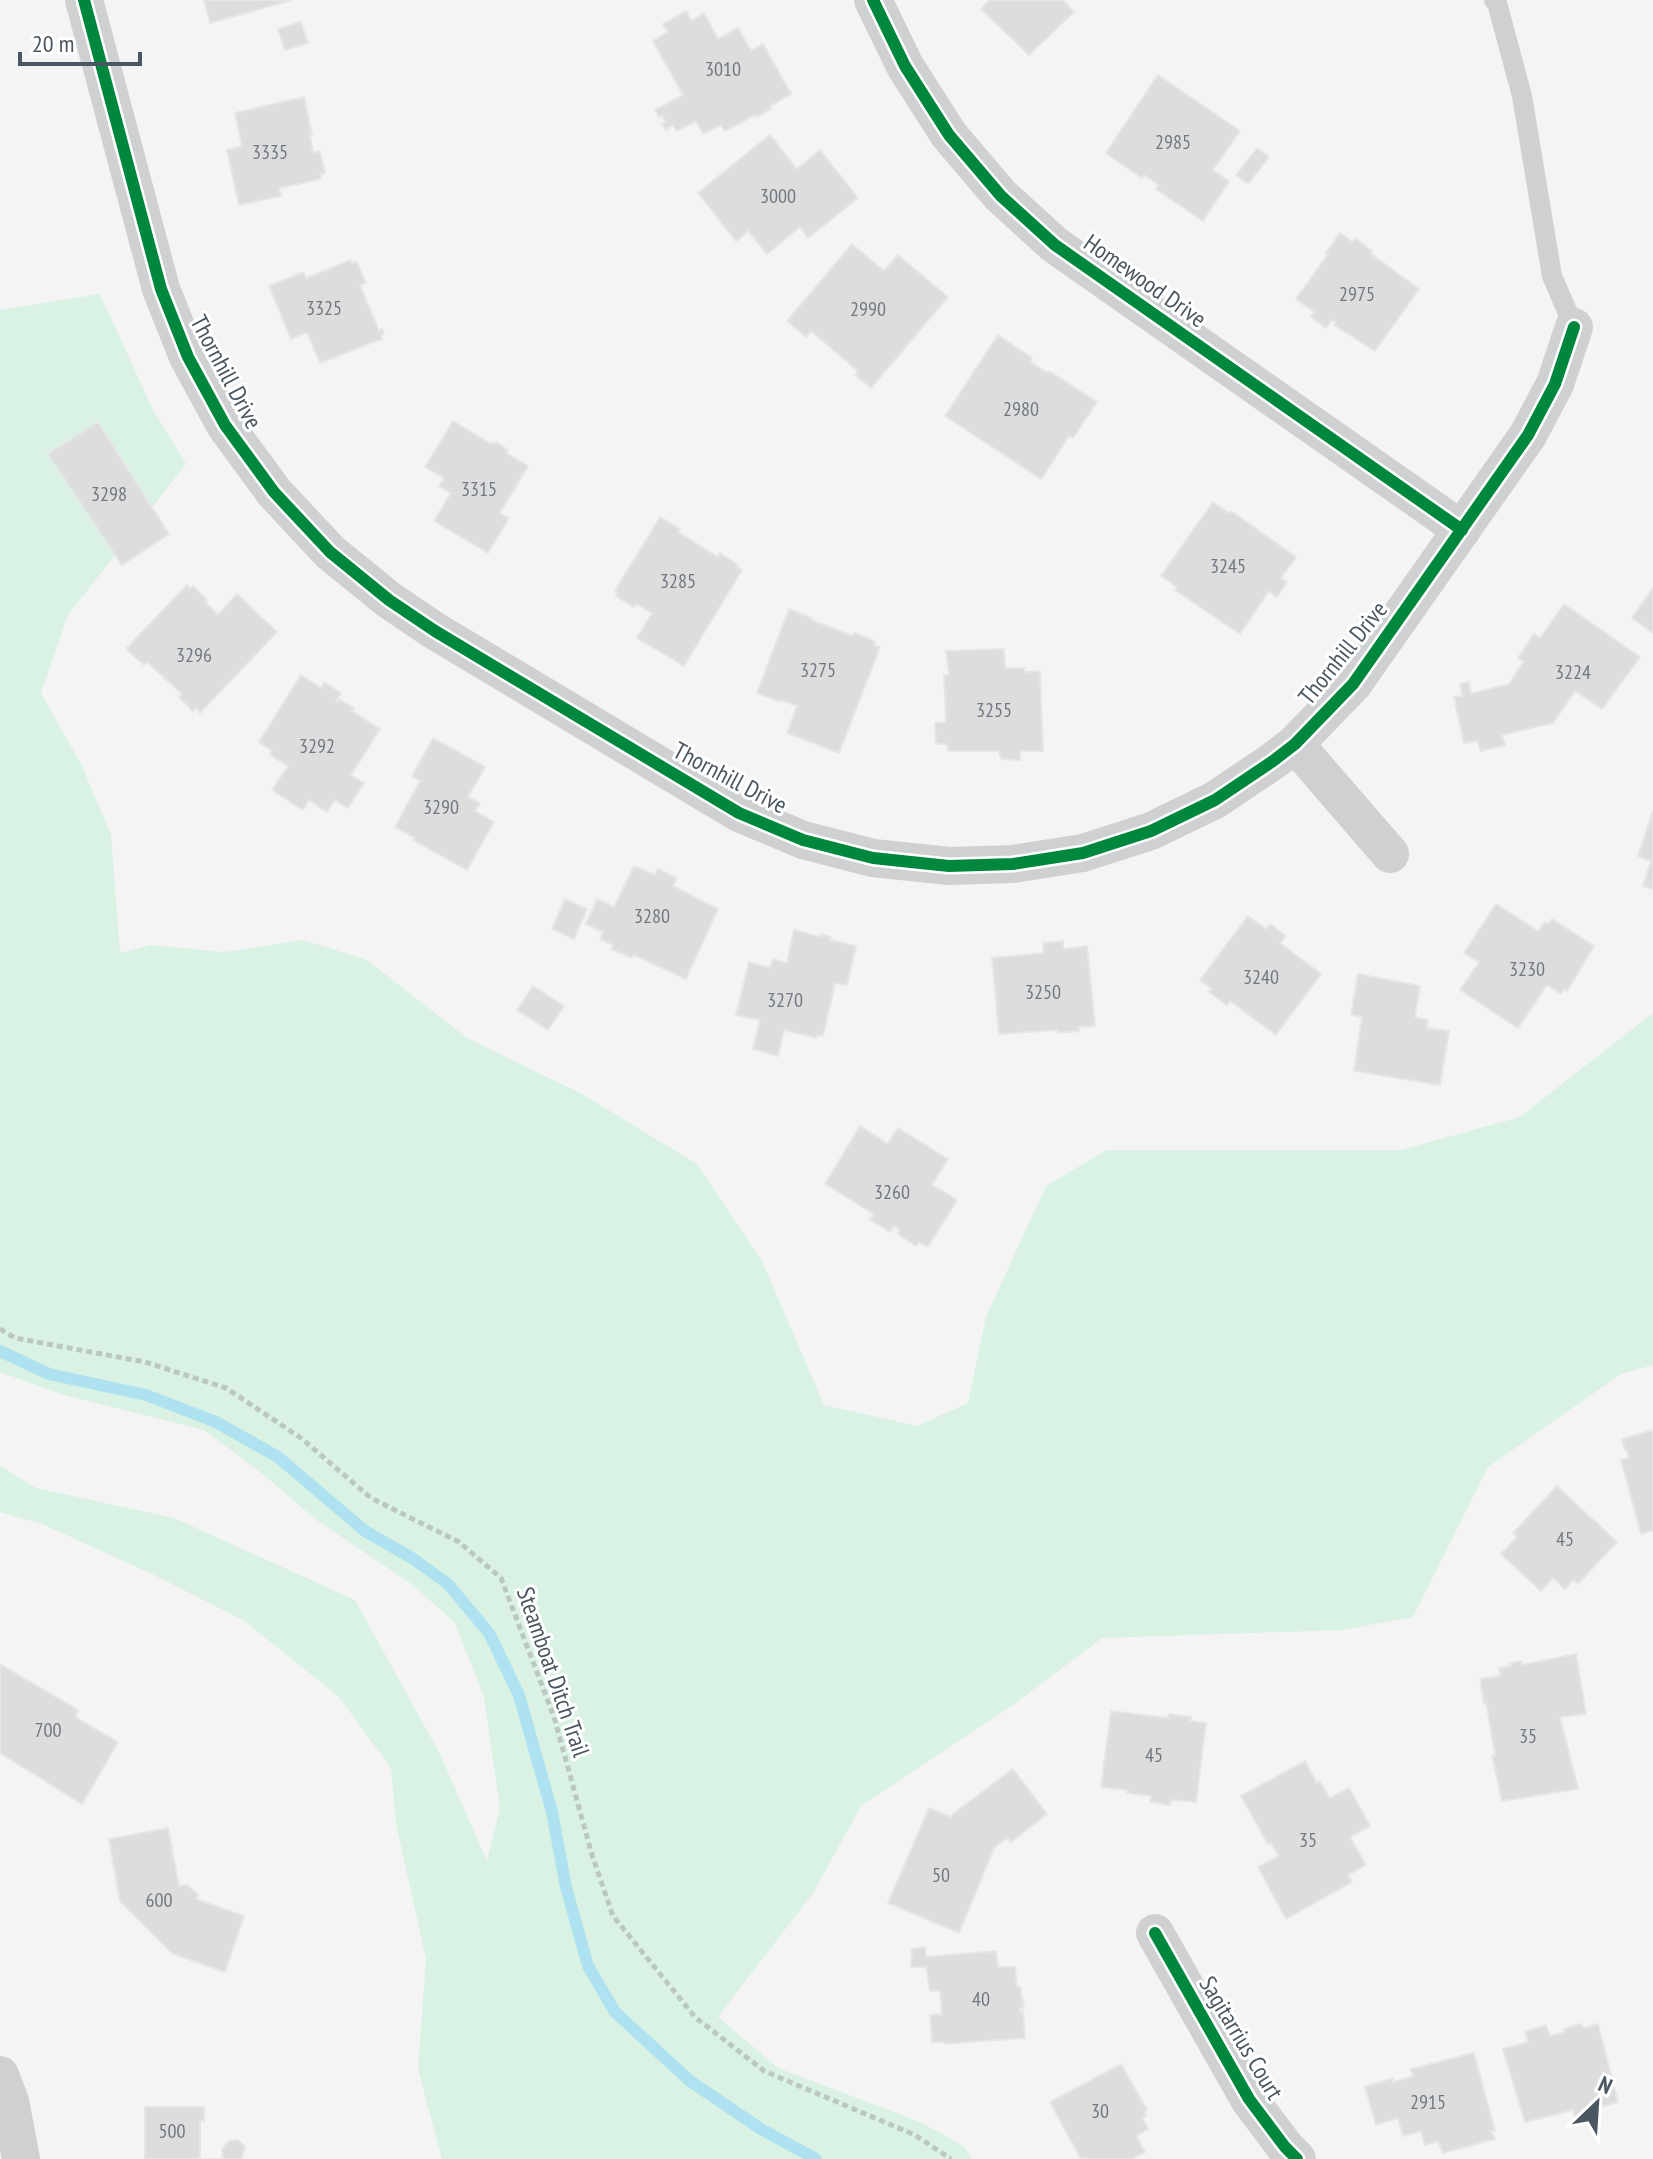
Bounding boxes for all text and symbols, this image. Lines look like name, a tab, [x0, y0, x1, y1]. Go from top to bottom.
scale bar	[20, 16, 140, 66]
text: 20 m	[32, 28, 74, 59]
house number: 3010	[705, 56, 741, 82]
house number: 2985	[1155, 129, 1191, 155]
house number: 3335	[252, 139, 288, 165]
house number: 3000	[760, 183, 796, 209]
street label: Homewood Drive	[1078, 227, 1212, 334]
house number: 2975	[1339, 281, 1375, 307]
house number: 3325	[306, 295, 342, 321]
house number: 2990	[850, 296, 886, 322]
street label: Thornhill Drive	[184, 310, 269, 434]
house number: 2980	[1003, 396, 1039, 422]
house number: 3315	[461, 476, 497, 502]
house number: 3298	[91, 481, 127, 507]
house number: 3245	[1210, 553, 1246, 579]
house number: 3285	[660, 568, 696, 594]
street label: Thornhill Drive	[1291, 595, 1394, 711]
house number: 3296	[176, 642, 212, 668]
house number: 3275	[800, 657, 836, 683]
house number: 3224	[1555, 659, 1591, 685]
house number: 3255	[976, 697, 1012, 723]
house number: 3292	[299, 733, 335, 759]
street label: Thornhill Drive	[668, 735, 792, 820]
house number: 3290	[423, 794, 459, 820]
house number: 3280	[634, 903, 670, 929]
house number: 3230	[1509, 956, 1545, 982]
house number: 3240	[1243, 964, 1279, 990]
house number: 3250	[1025, 979, 1061, 1005]
house number: 3270	[767, 987, 803, 1013]
house number: 3260	[874, 1179, 910, 1205]
house number: 45	[1556, 1526, 1574, 1552]
street label: Steamboat Ditch Trail	[510, 1583, 597, 1761]
house number: 700	[35, 1717, 62, 1743]
house number: 35	[1519, 1723, 1537, 1749]
house number: 45	[1145, 1742, 1163, 1768]
house number: 35	[1299, 1827, 1317, 1853]
house number: 50	[932, 1862, 950, 1888]
house number: 600	[146, 1887, 173, 1913]
street label: Sagitarrius Court	[1192, 1970, 1291, 2105]
house number: 40	[972, 1986, 990, 2012]
north arrow	[1557, 2063, 1637, 2143]
text: N	[1594, 2070, 1617, 2100]
house number: 2915	[1410, 2089, 1446, 2115]
house number: 30	[1091, 2098, 1109, 2124]
house number: 500	[159, 2118, 186, 2144]

